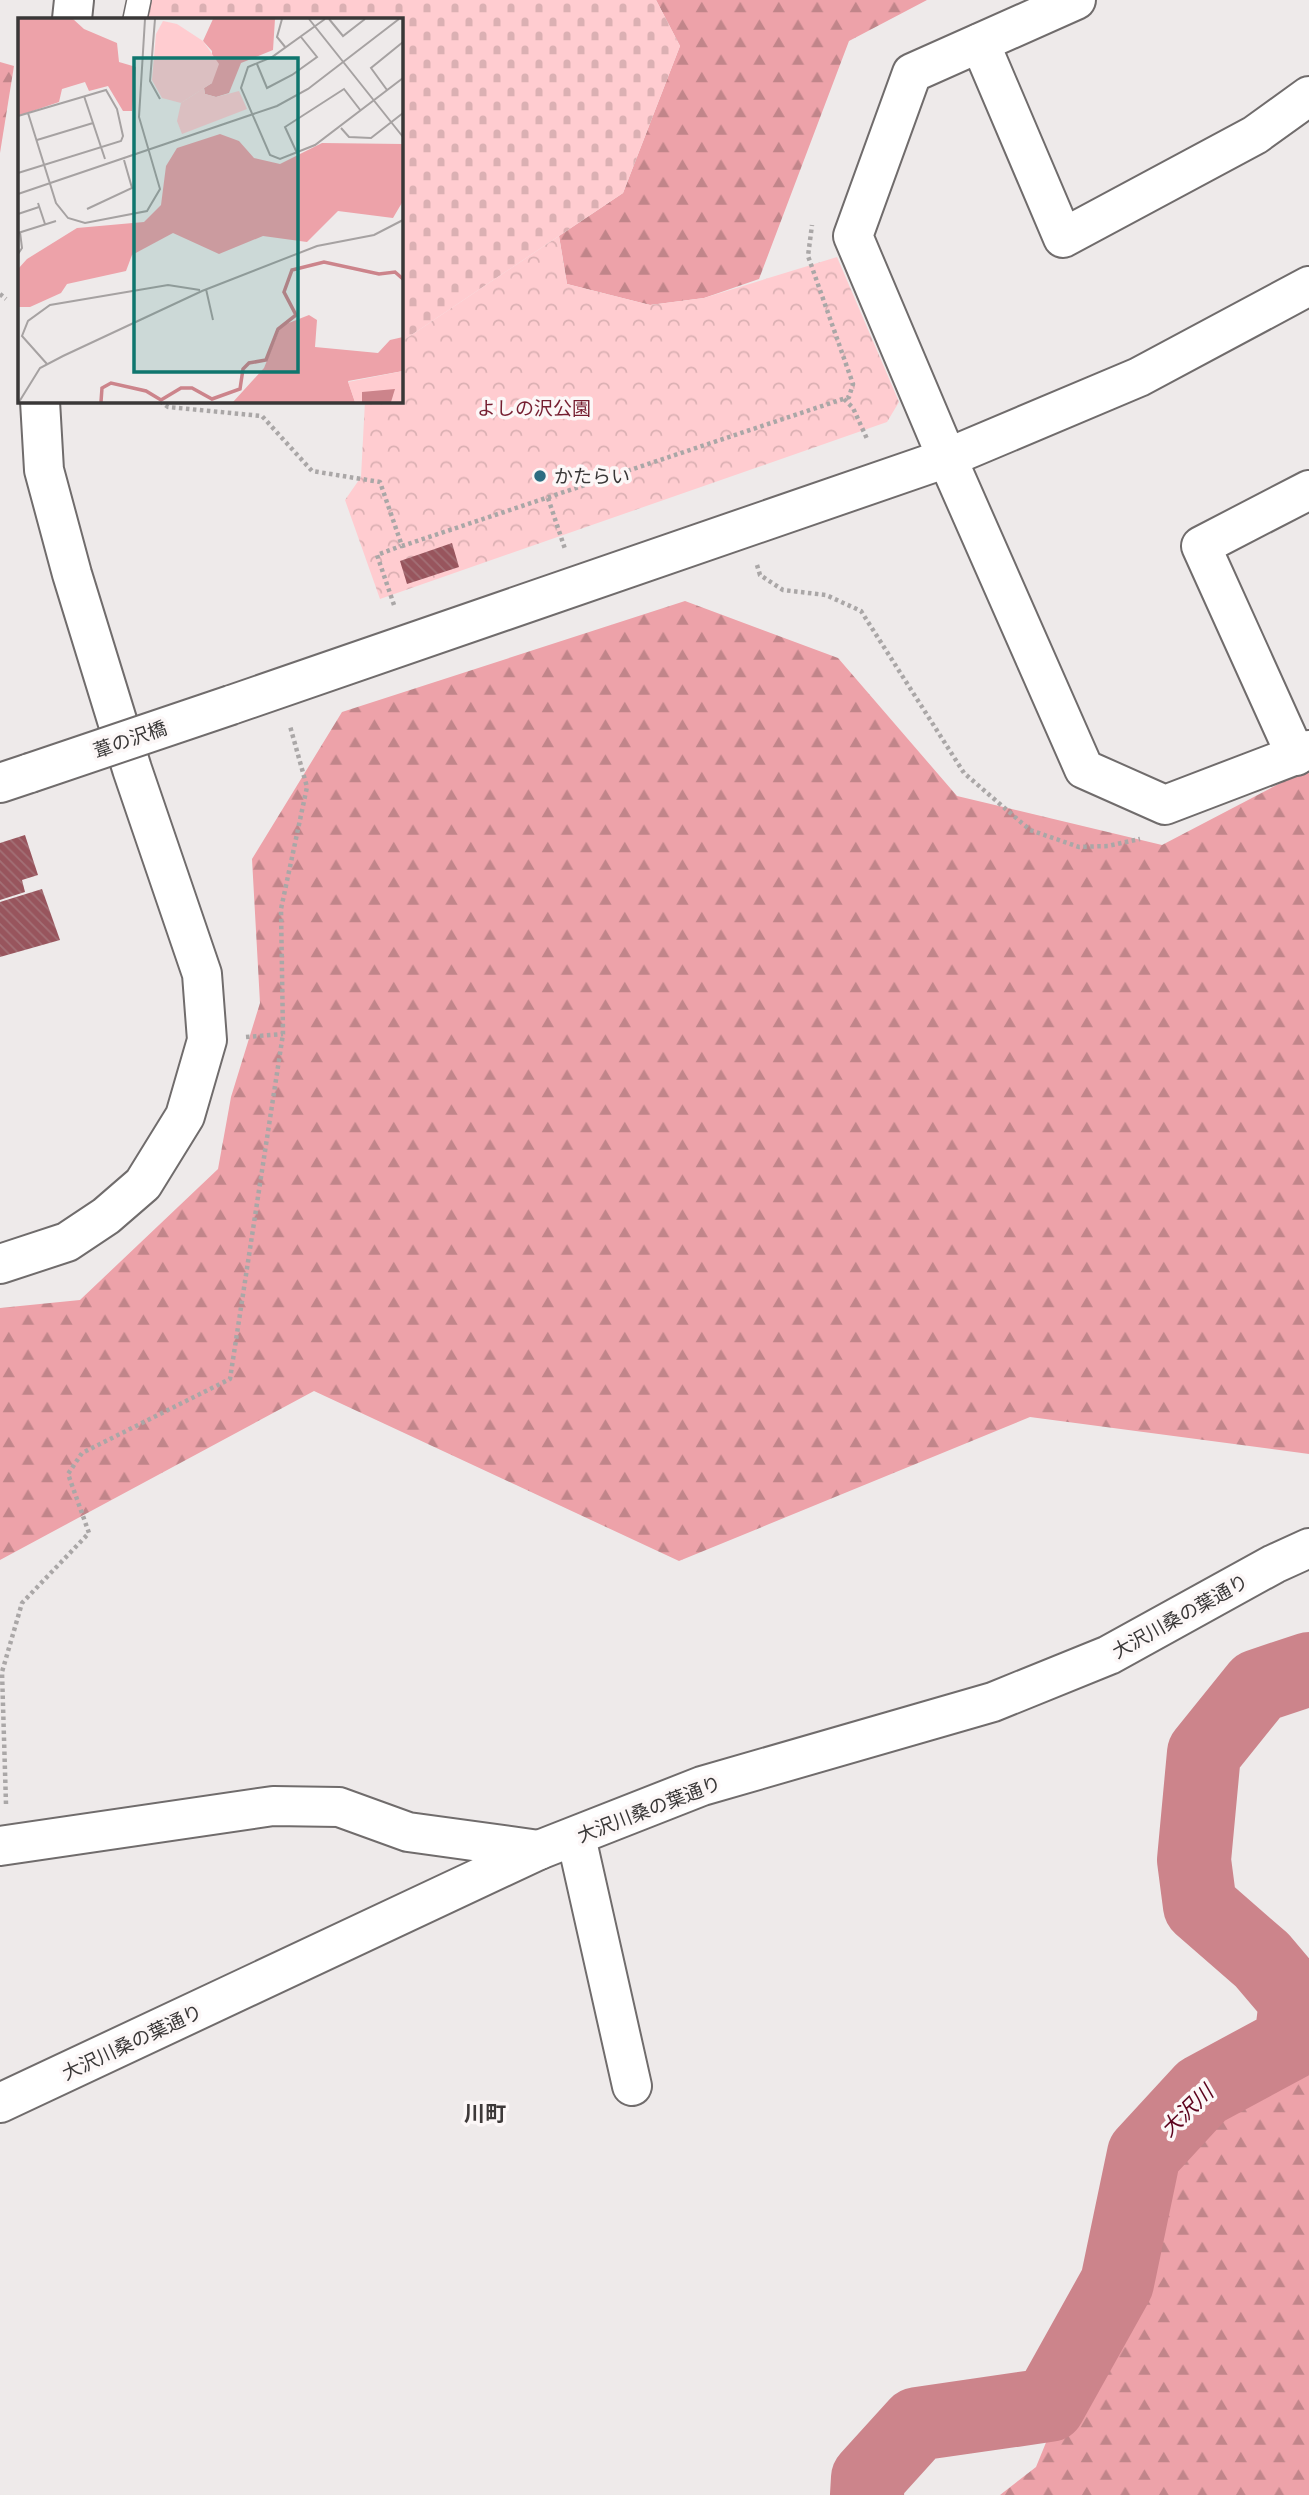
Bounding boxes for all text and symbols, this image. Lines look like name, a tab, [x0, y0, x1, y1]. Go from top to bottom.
inset map	[18, 18, 402, 402]
park label: よしの沢公園	[477, 396, 591, 420]
place label: かたらい	[554, 464, 630, 488]
marker: かたらい	[532, 468, 548, 484]
street label: 葦の沢橋	[90, 715, 170, 763]
street label: 大沢川桑の葉通り	[1108, 1569, 1252, 1663]
street label: 大沢川桑の葉通り	[574, 1771, 724, 1847]
street label: 大沢川桑の葉通り	[58, 1999, 206, 2085]
water label: 大沢川	[1154, 2077, 1220, 2142]
district label: 川町	[464, 2099, 506, 2127]

